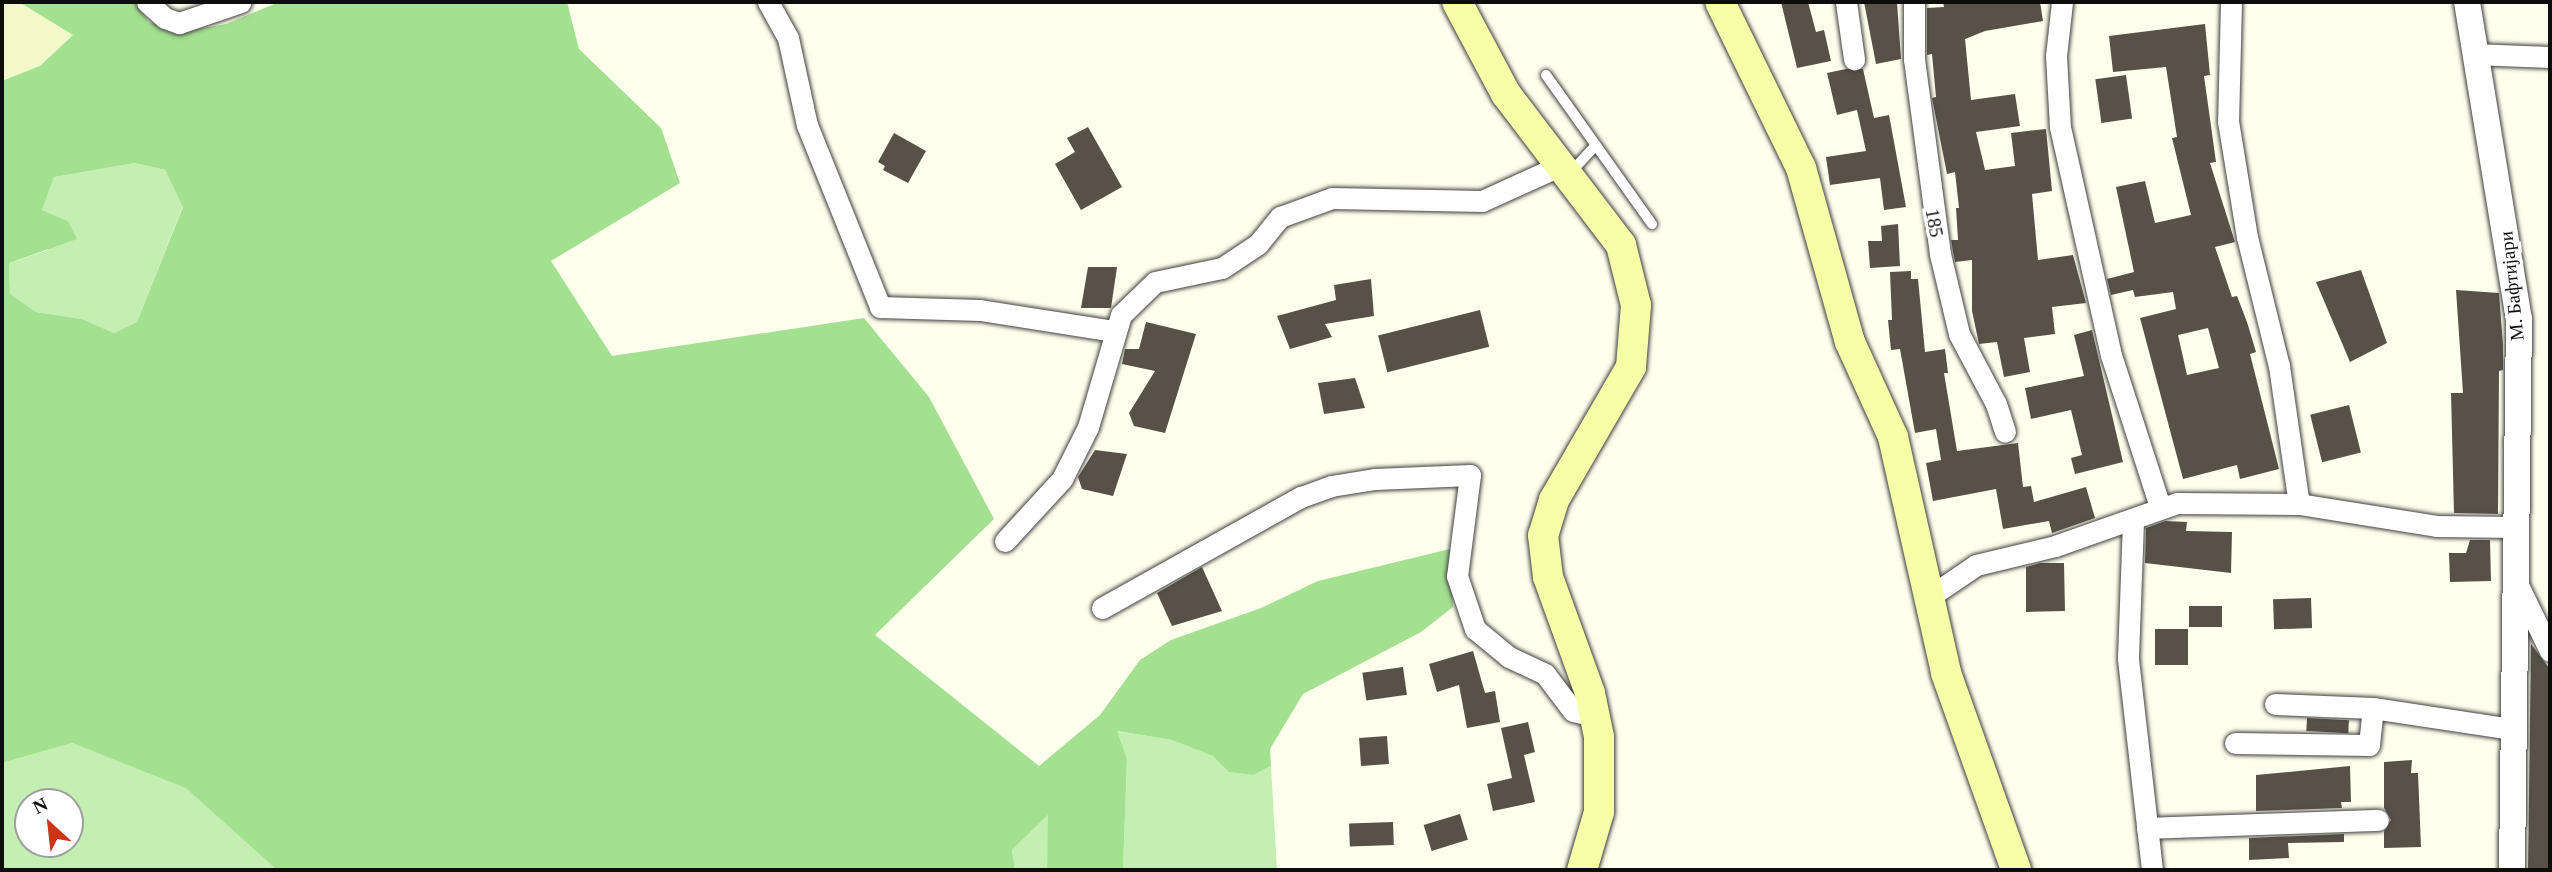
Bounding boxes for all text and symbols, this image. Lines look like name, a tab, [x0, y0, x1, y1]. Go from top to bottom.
street label: 185	[1920, 207, 1948, 239]
street label: М. Бафтијари	[2495, 230, 2529, 342]
north arrow	[14, 788, 84, 858]
text: N	[29, 793, 51, 818]

